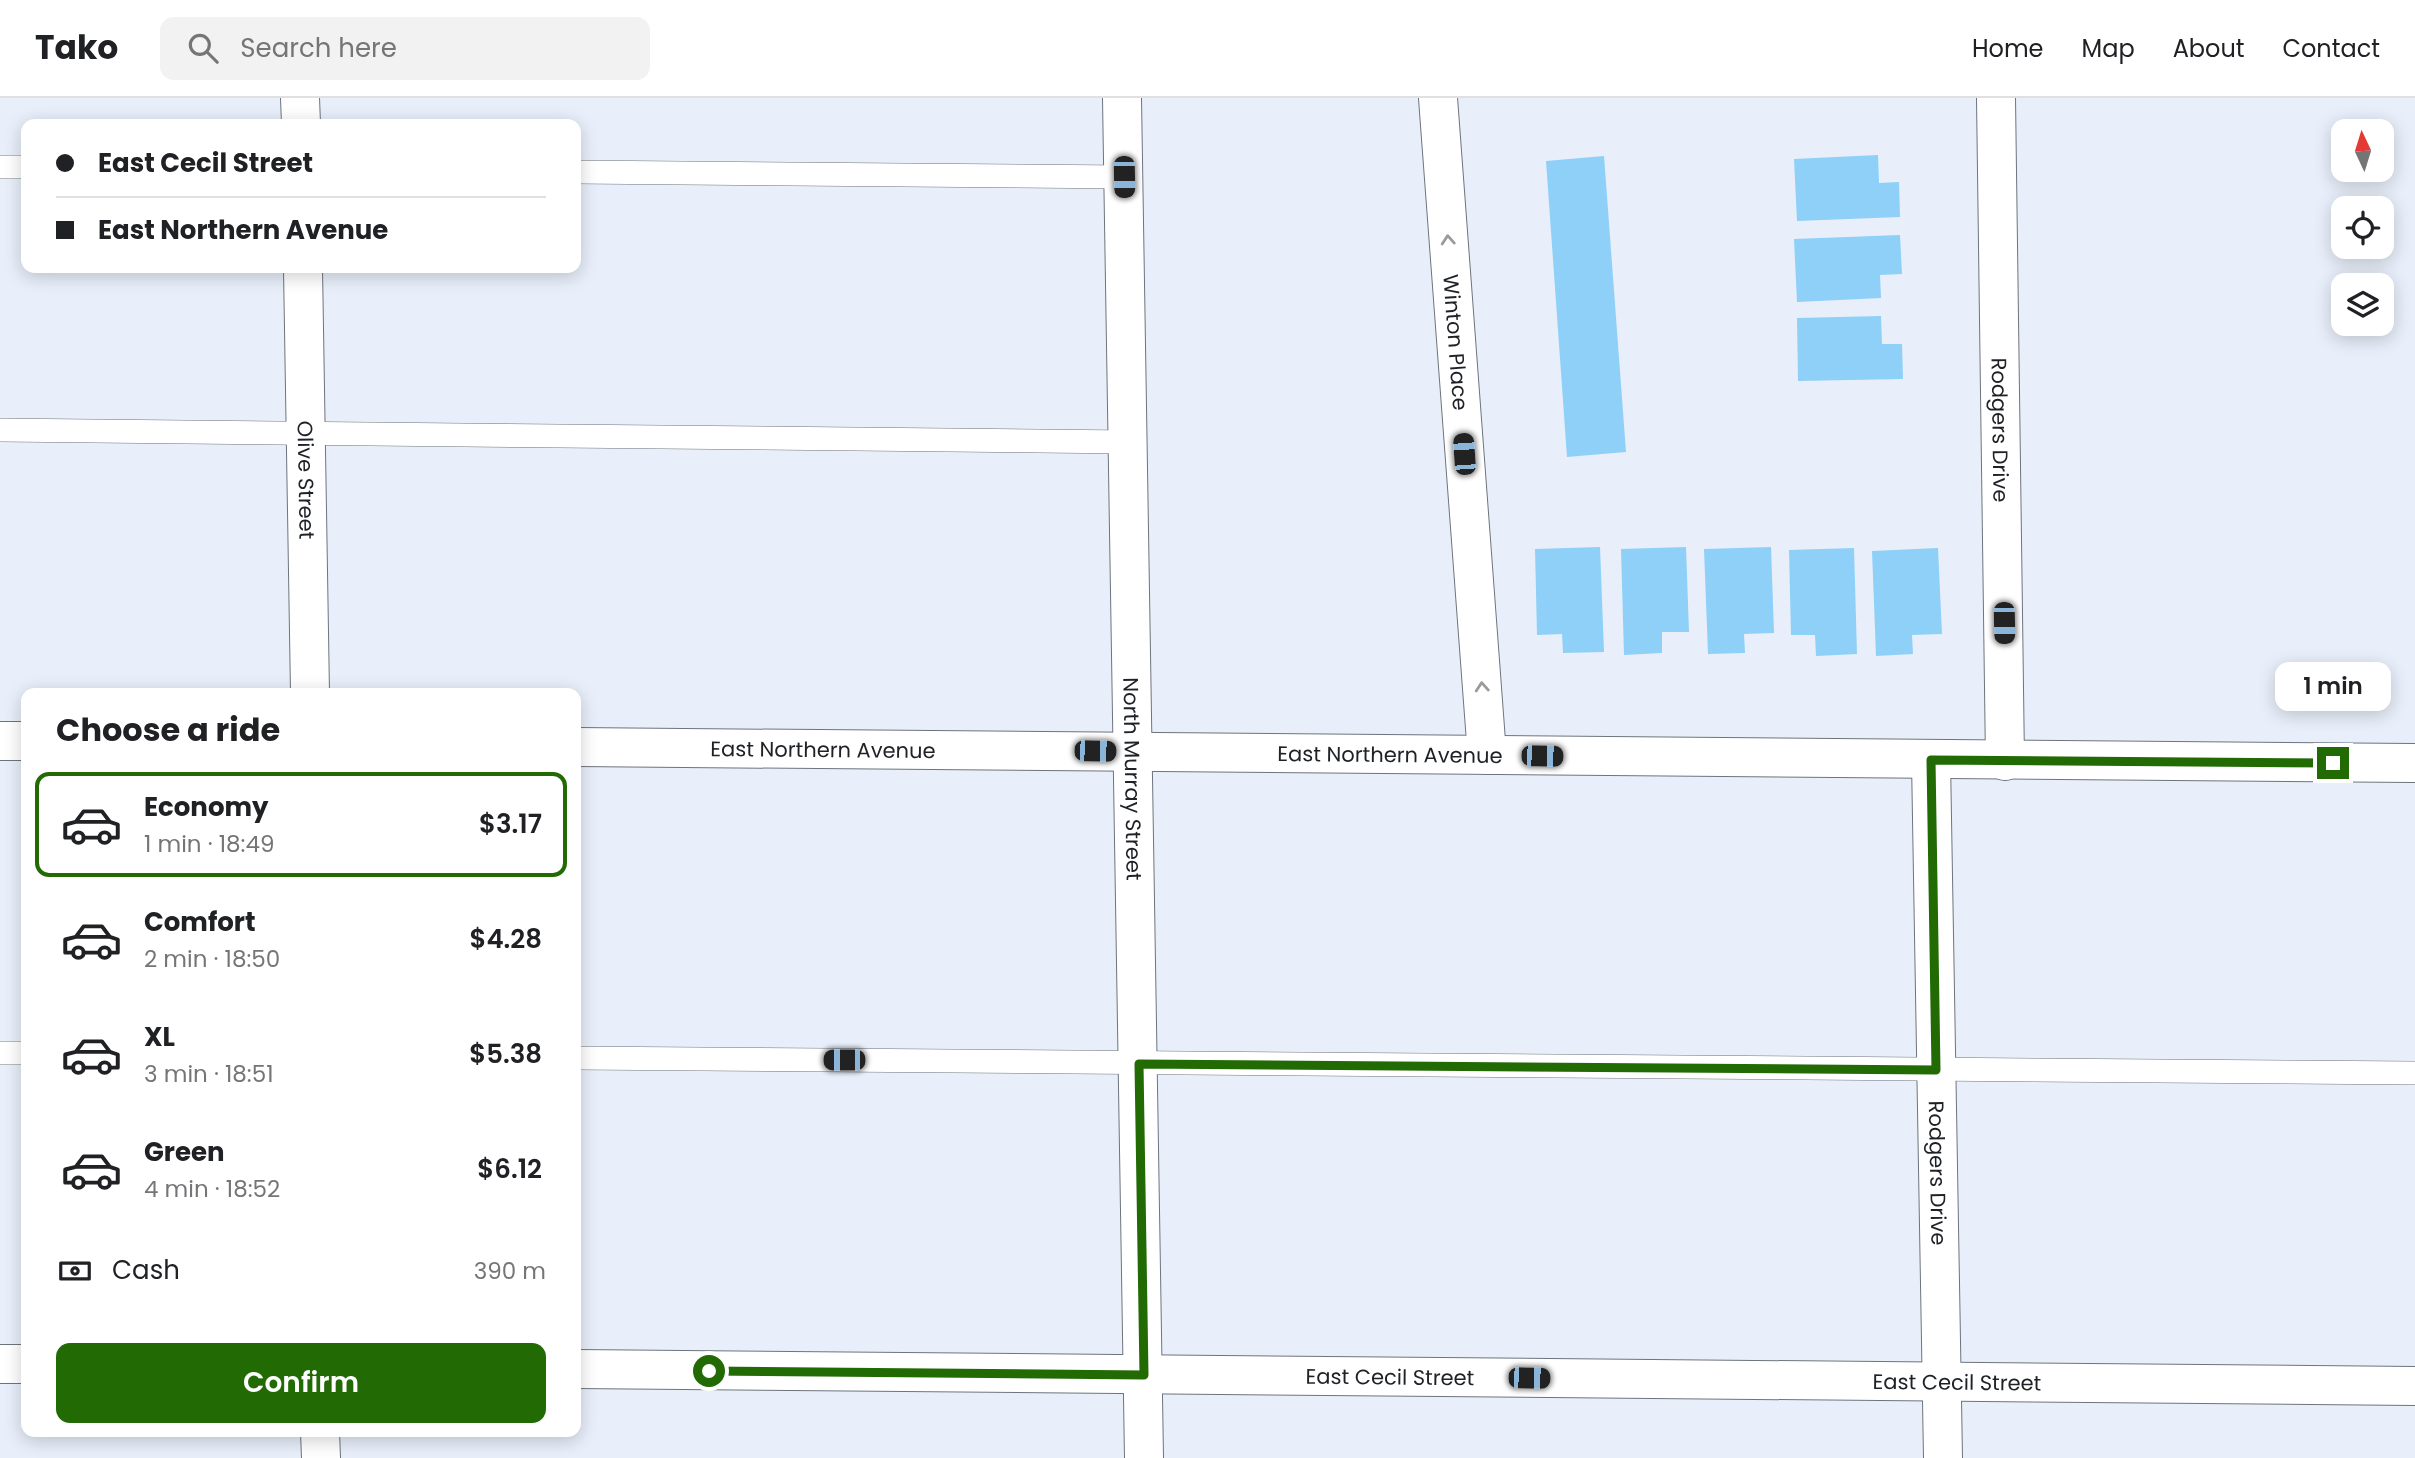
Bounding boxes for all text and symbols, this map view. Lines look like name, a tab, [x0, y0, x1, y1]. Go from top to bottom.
search box	[160, 17, 650, 80]
text: Tako	[35, 24, 118, 71]
icon: search	[184, 29, 222, 67]
text: Search here	[240, 30, 397, 66]
text: Home	[1972, 32, 2044, 65]
text: Map	[2082, 32, 2135, 65]
text: About	[2173, 32, 2244, 65]
text: Contact	[2282, 32, 2380, 65]
north arrow	[2331, 119, 2394, 182]
map controls	[2331, 119, 2394, 336]
text: East Cecil Street	[98, 145, 313, 181]
car	[1114, 156, 1135, 198]
button: locate	[2331, 196, 2394, 259]
text: East Northern Avenue	[98, 212, 388, 248]
one-way arrow	[1441, 235, 1456, 246]
street label: Winton Place	[1437, 273, 1476, 412]
button: layers	[2331, 273, 2394, 336]
street label: Rodgers Drive	[1985, 357, 2016, 503]
street label: Olive Street	[291, 420, 322, 540]
car	[1453, 432, 1476, 476]
car	[1994, 602, 2015, 644]
callout: 1 min	[2275, 662, 2391, 710]
text: 1 min	[2303, 670, 2363, 702]
street label: North Murray Street	[1117, 677, 1149, 881]
one-way arrow	[1475, 681, 1490, 692]
text: Choose a ride	[56, 707, 280, 752]
street label: East Northern Avenue	[710, 734, 936, 765]
street label: East Northern Avenue	[1277, 739, 1503, 770]
car	[1074, 740, 1117, 762]
car	[1521, 745, 1564, 767]
route end	[2317, 747, 2349, 779]
text: Economy	[144, 789, 268, 825]
icon: car	[60, 793, 123, 856]
text: $3.17	[479, 806, 542, 842]
text: 1 min · 18:49	[144, 828, 274, 860]
text: Comfort	[144, 904, 256, 940]
icon: car	[60, 908, 123, 971]
text: $4.28	[469, 921, 542, 957]
text: 2 min · 18:50	[144, 943, 280, 975]
text: XL	[144, 1019, 175, 1055]
icon: car	[60, 1023, 123, 1086]
text: $5.38	[469, 1036, 542, 1072]
car	[824, 1050, 866, 1071]
text: 3 min · 18:51	[144, 1058, 274, 1090]
street label: Rodgers Drive	[1922, 1100, 1954, 1246]
text: Green	[144, 1134, 225, 1170]
icon: car	[60, 1138, 123, 1201]
text: $6.12	[477, 1151, 542, 1187]
text: 4 min · 18:52	[144, 1173, 280, 1205]
icon: cash	[56, 1252, 94, 1290]
text: Cash	[112, 1252, 180, 1288]
text: 390 m	[474, 1255, 546, 1287]
button: Confirm	[56, 1343, 546, 1423]
route start	[693, 1355, 725, 1387]
street label: East Cecil Street	[1305, 1361, 1474, 1392]
street label: East Cecil Street	[1872, 1366, 2041, 1397]
car	[1508, 1367, 1551, 1389]

